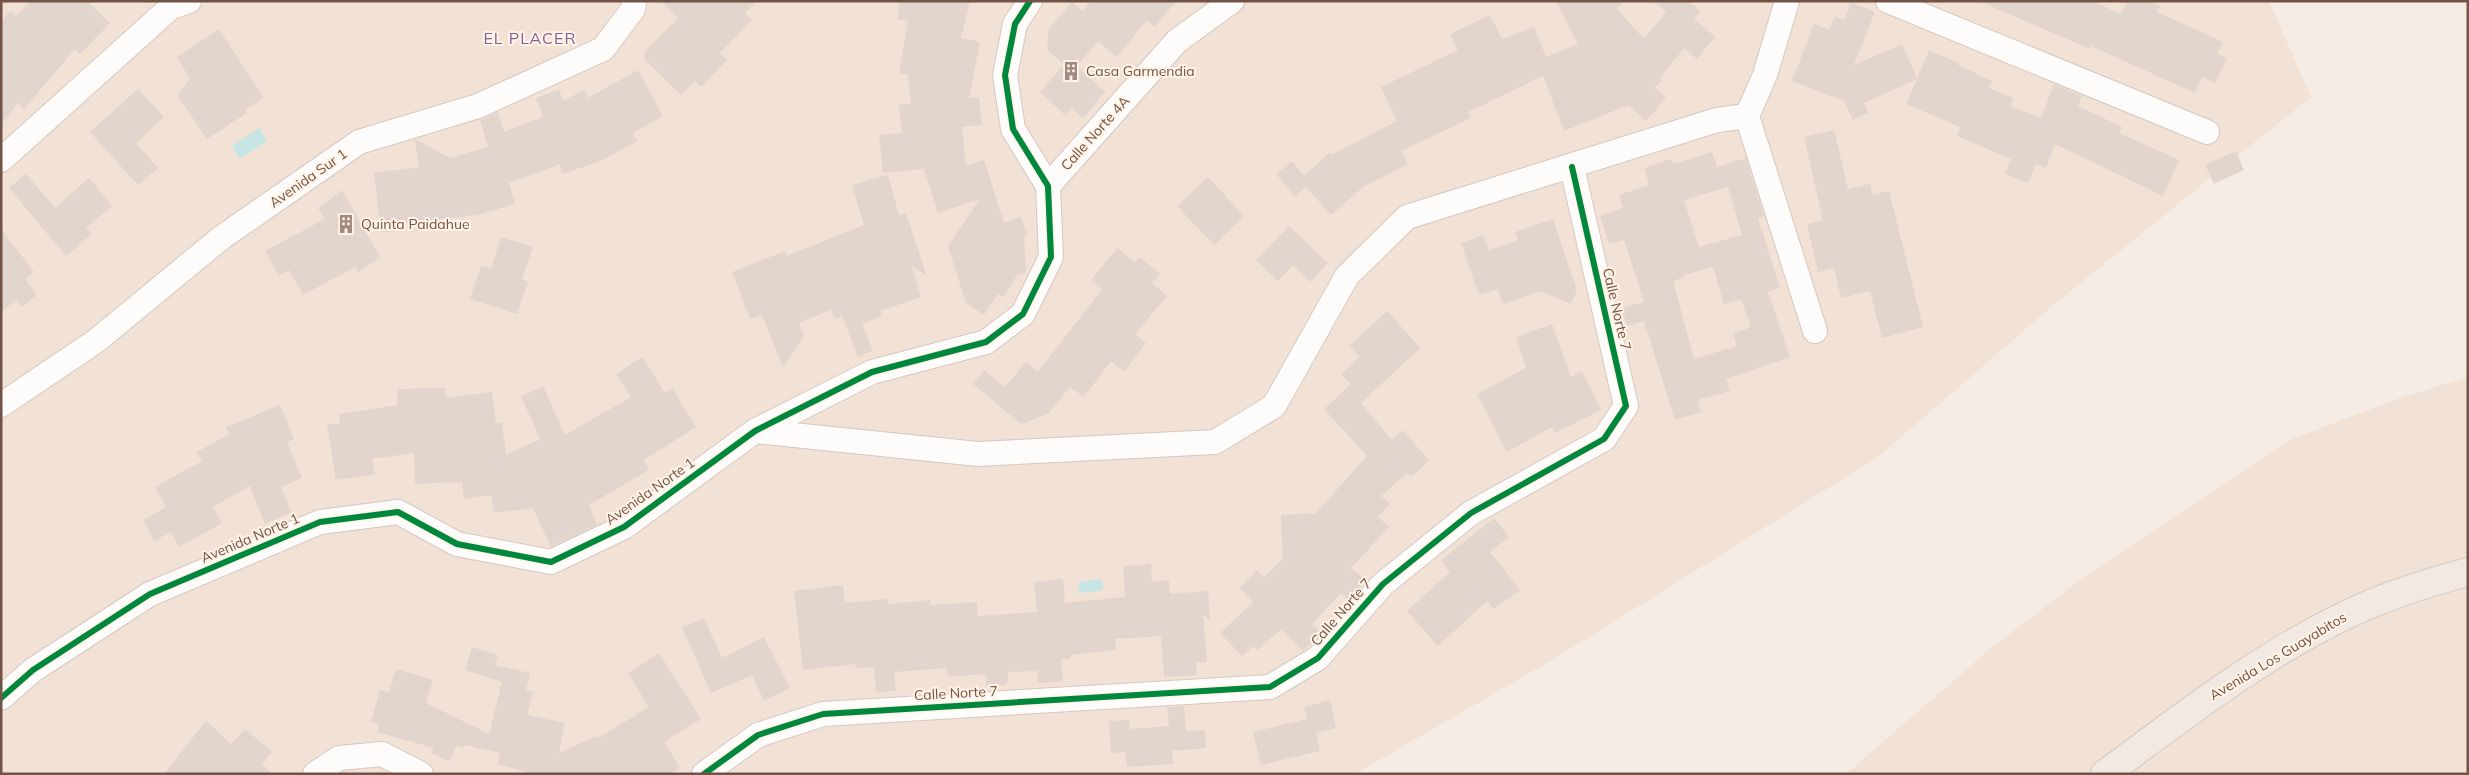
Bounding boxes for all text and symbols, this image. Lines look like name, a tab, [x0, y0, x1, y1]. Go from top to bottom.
district label: EL PLACER	[483, 28, 577, 48]
building icon: Casa Garmendia	[1060, 60, 1082, 82]
place label: Casa Garmendia	[1086, 62, 1195, 80]
street label: Calle Norte 4A	[1057, 91, 1134, 174]
street label: Avenida Sur 1	[266, 145, 350, 211]
building icon: Quinta Paidahue	[335, 213, 357, 235]
place label: Quinta Paidahue	[361, 215, 470, 233]
street label: Calle Norte 7	[1599, 266, 1635, 352]
street label: Avenida Norte 1	[602, 453, 698, 529]
street label: Avenida Norte 1	[198, 509, 302, 567]
street label: Calle Norte 7	[1307, 574, 1375, 650]
street label: Avenida Los Guayabitos	[2206, 608, 2350, 704]
street label: Calle Norte 7	[914, 682, 998, 704]

